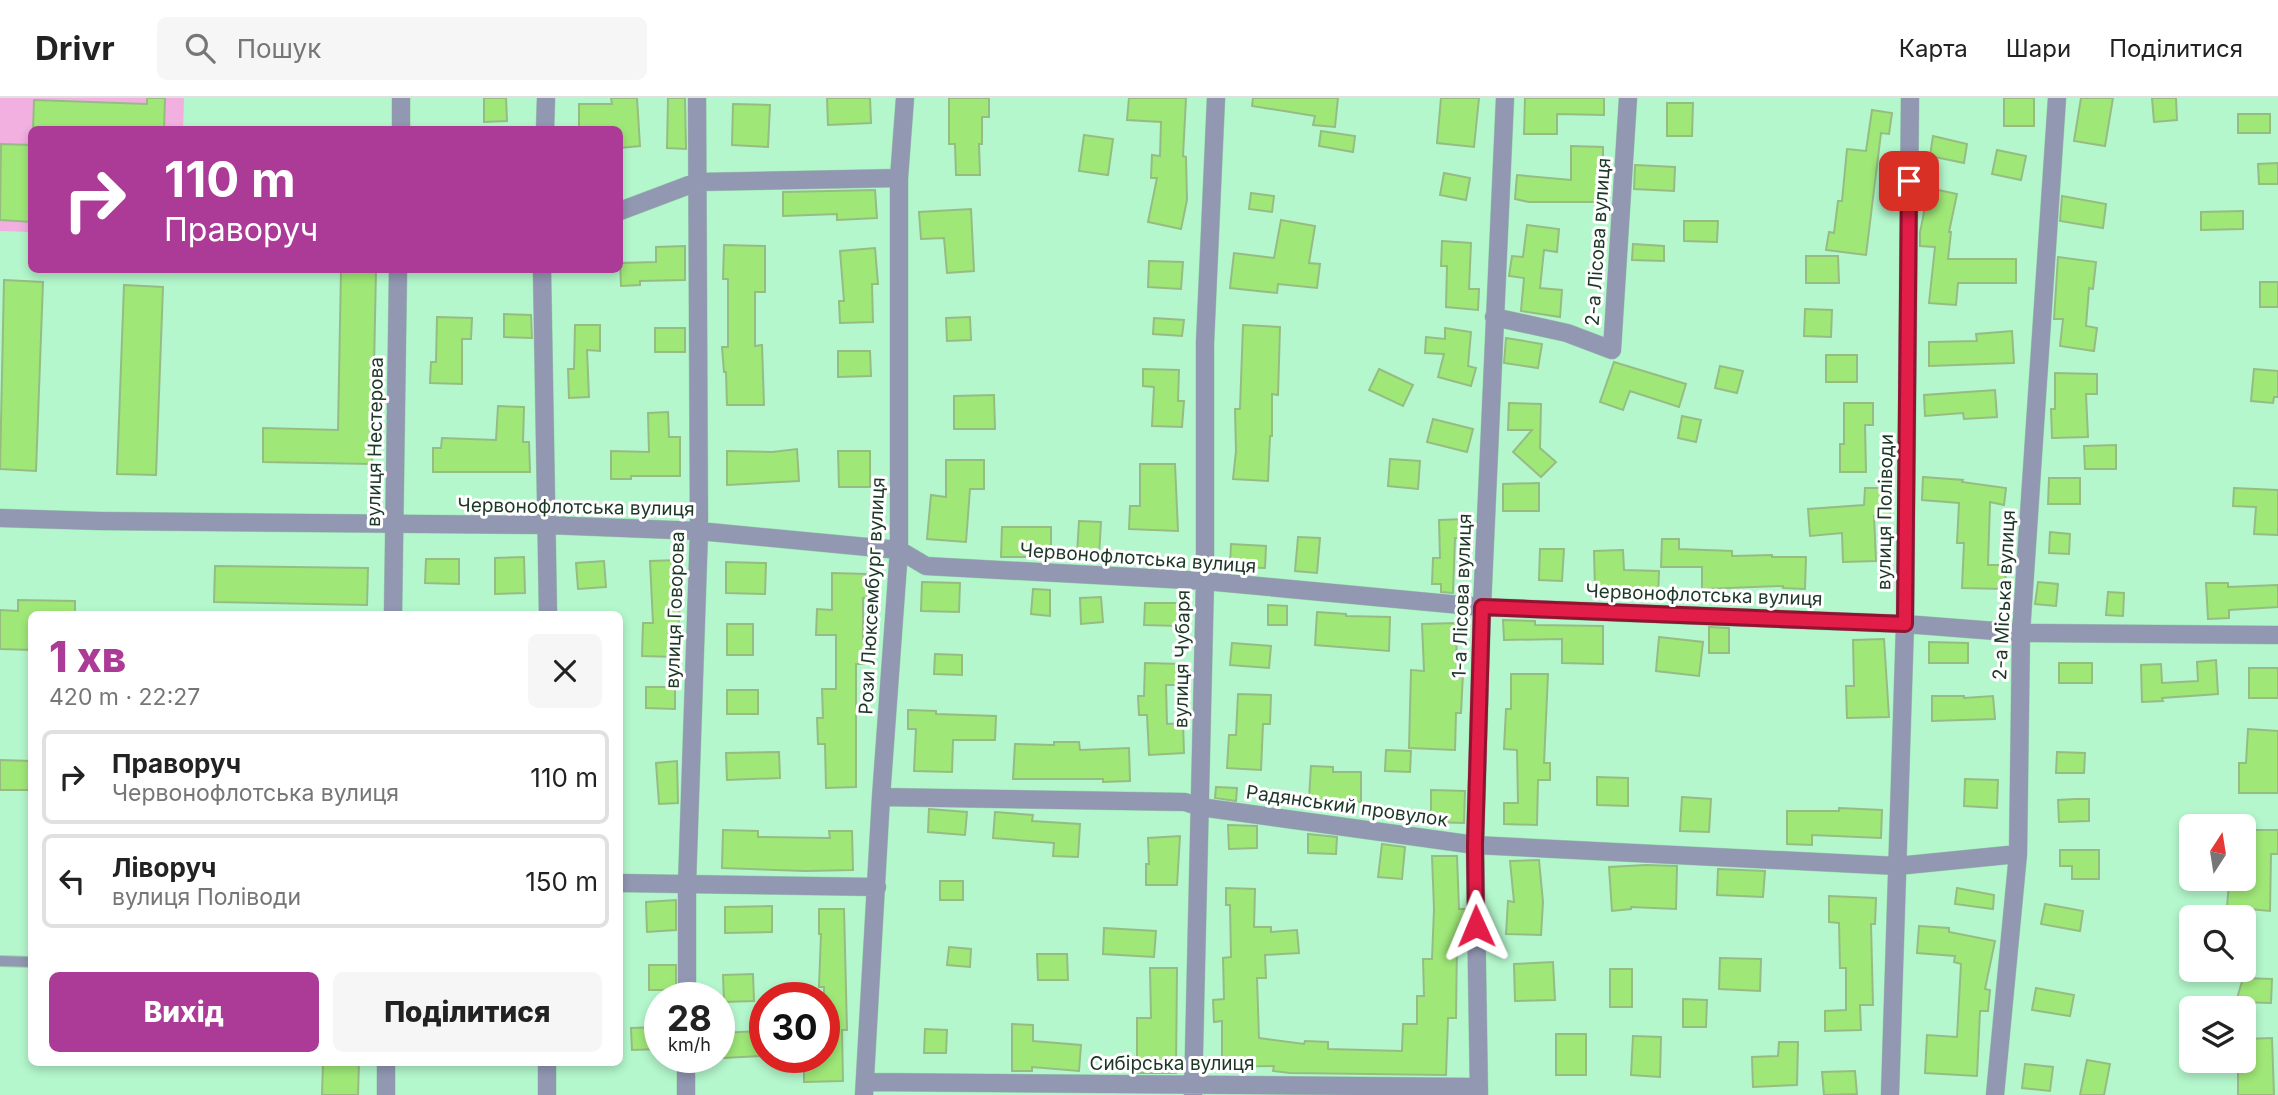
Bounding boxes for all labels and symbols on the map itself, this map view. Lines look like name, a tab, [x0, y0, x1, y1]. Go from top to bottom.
pin	[1879, 151, 1939, 211]
street label: 2-а Лісова вулиця	[1581, 157, 1615, 327]
street label: вулиця Нестерова	[362, 357, 388, 527]
street label: вулиця Поліводи	[1872, 434, 1898, 590]
street label: Рози Люксембург вулиця	[854, 477, 890, 715]
street label: Червонофлотська вулиця	[457, 493, 695, 521]
street label: 2-а Міська вулиця	[1988, 509, 2020, 681]
street label: 1-а Лісова вулиця	[1448, 513, 1476, 679]
street label: вулиця Говорова	[661, 531, 689, 689]
street label: Червонофлотська вулиця	[1019, 538, 1257, 578]
street label: Червонофлотська вулиця	[1585, 579, 1823, 611]
street label: вулиця Чубаря	[1169, 590, 1195, 728]
street label: Радянський провулок	[1245, 780, 1450, 832]
north arrow	[2179, 814, 2256, 891]
position arrow	[1439, 889, 1513, 963]
speed limit sign: 30	[749, 982, 840, 1073]
street label: Сибірська вулиця	[1090, 1052, 1254, 1075]

